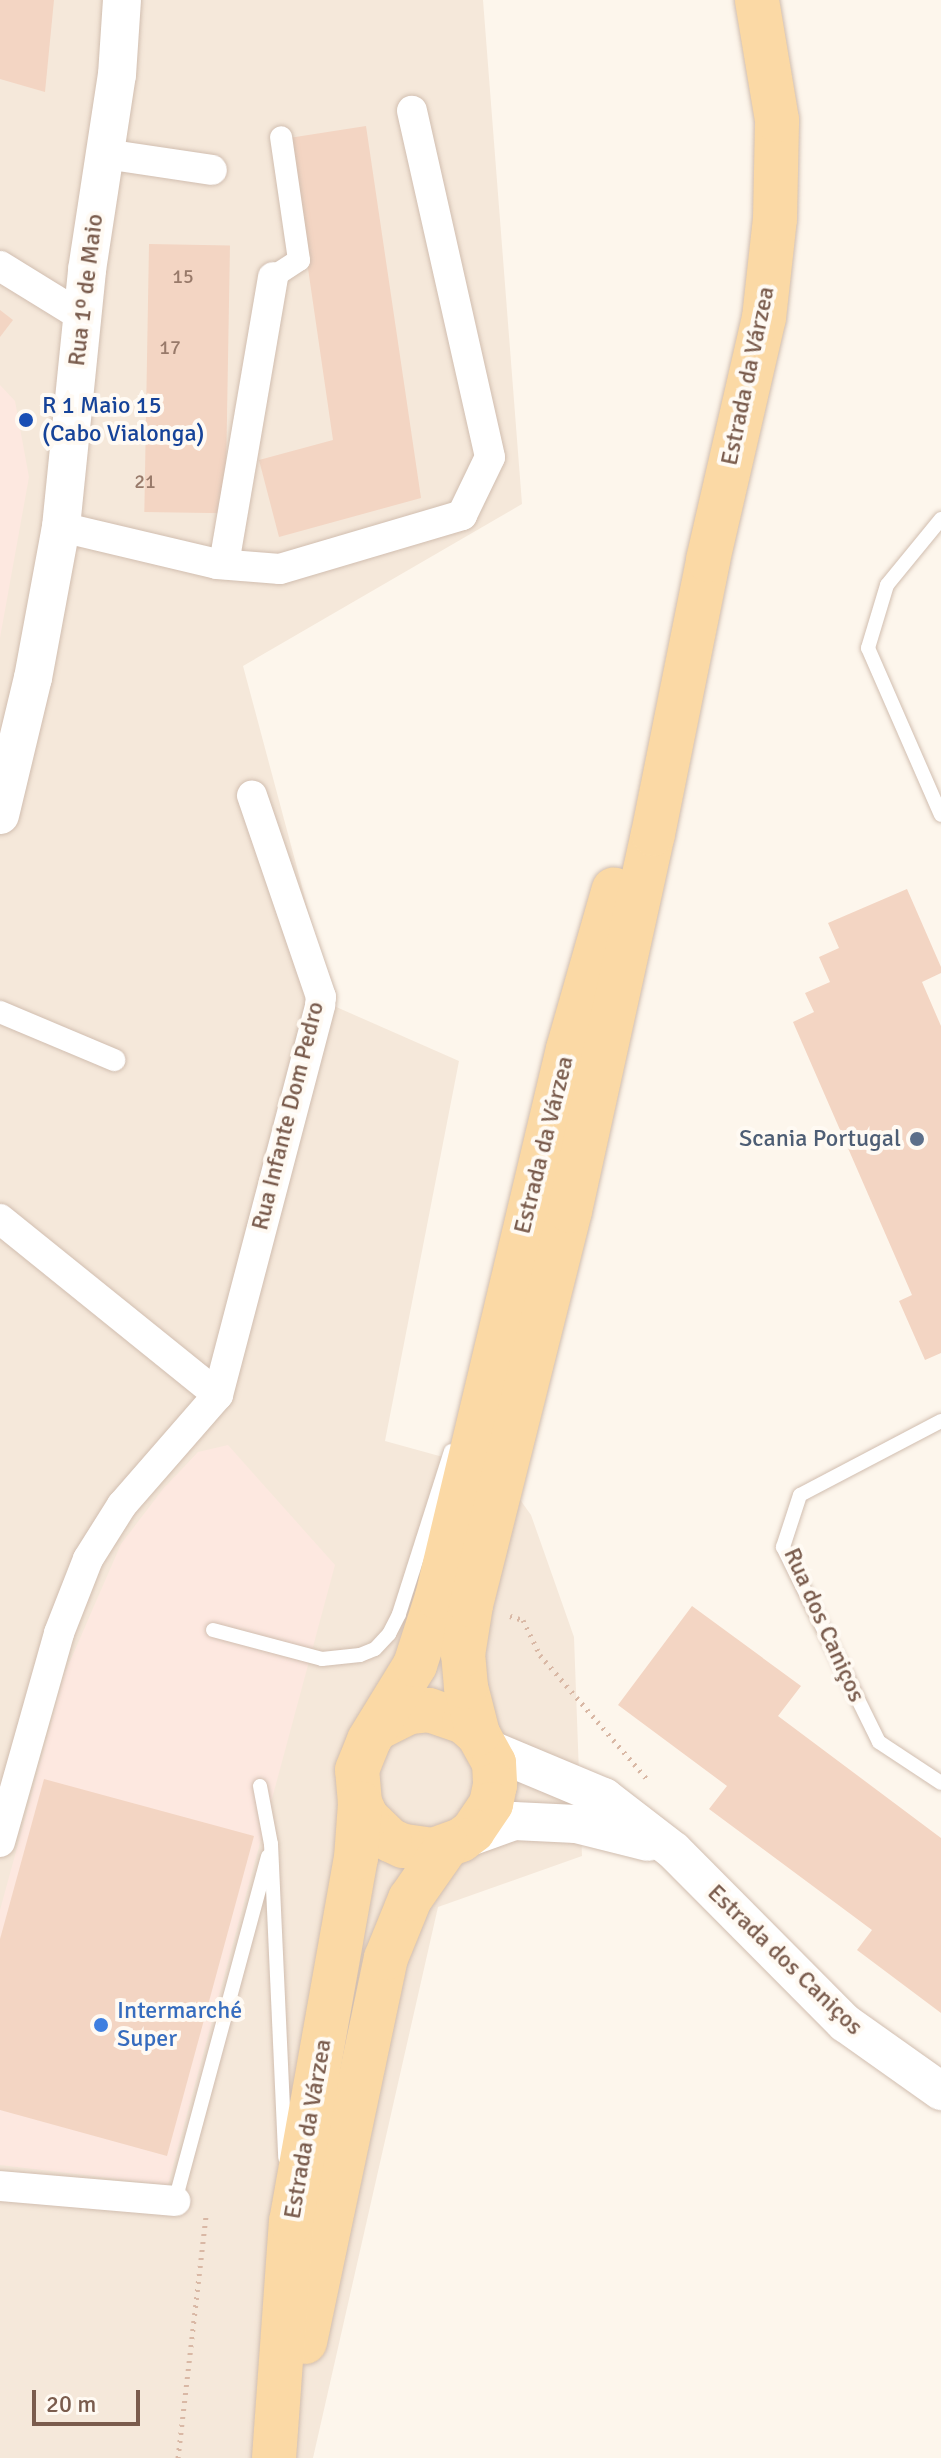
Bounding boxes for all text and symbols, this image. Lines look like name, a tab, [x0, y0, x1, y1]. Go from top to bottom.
street label: Rua 1º de Maio	[62, 212, 110, 368]
house number: 15	[172, 264, 194, 288]
street label: Estrada da Várzea	[715, 284, 781, 468]
house number: 17	[159, 335, 181, 359]
place label: R 1 Maio 15 (Cabo Vialonga)	[42, 392, 205, 448]
marker: R 1 Maio 15 (Cabo Vialonga)	[17, 411, 35, 429]
house number: 21	[134, 469, 156, 493]
street label: Rua Infante Dom Pedro	[246, 999, 330, 1233]
street label: Estrada da Várzea	[508, 1053, 580, 1237]
place label: Scania Portugal	[739, 1125, 901, 1153]
marker: Scania Portugal	[908, 1130, 926, 1148]
street label: Rua dos Caniços	[777, 1543, 871, 1707]
street label: Estrada dos Caniços	[701, 1879, 869, 2041]
place label: Intermarché Super	[117, 1997, 242, 2053]
marker: Intermarché Super	[92, 2016, 110, 2034]
street label: Estrada da Várzea	[278, 2037, 338, 2221]
scale bar	[36, 2374, 144, 2424]
text: 20 m	[46, 2389, 96, 2419]

